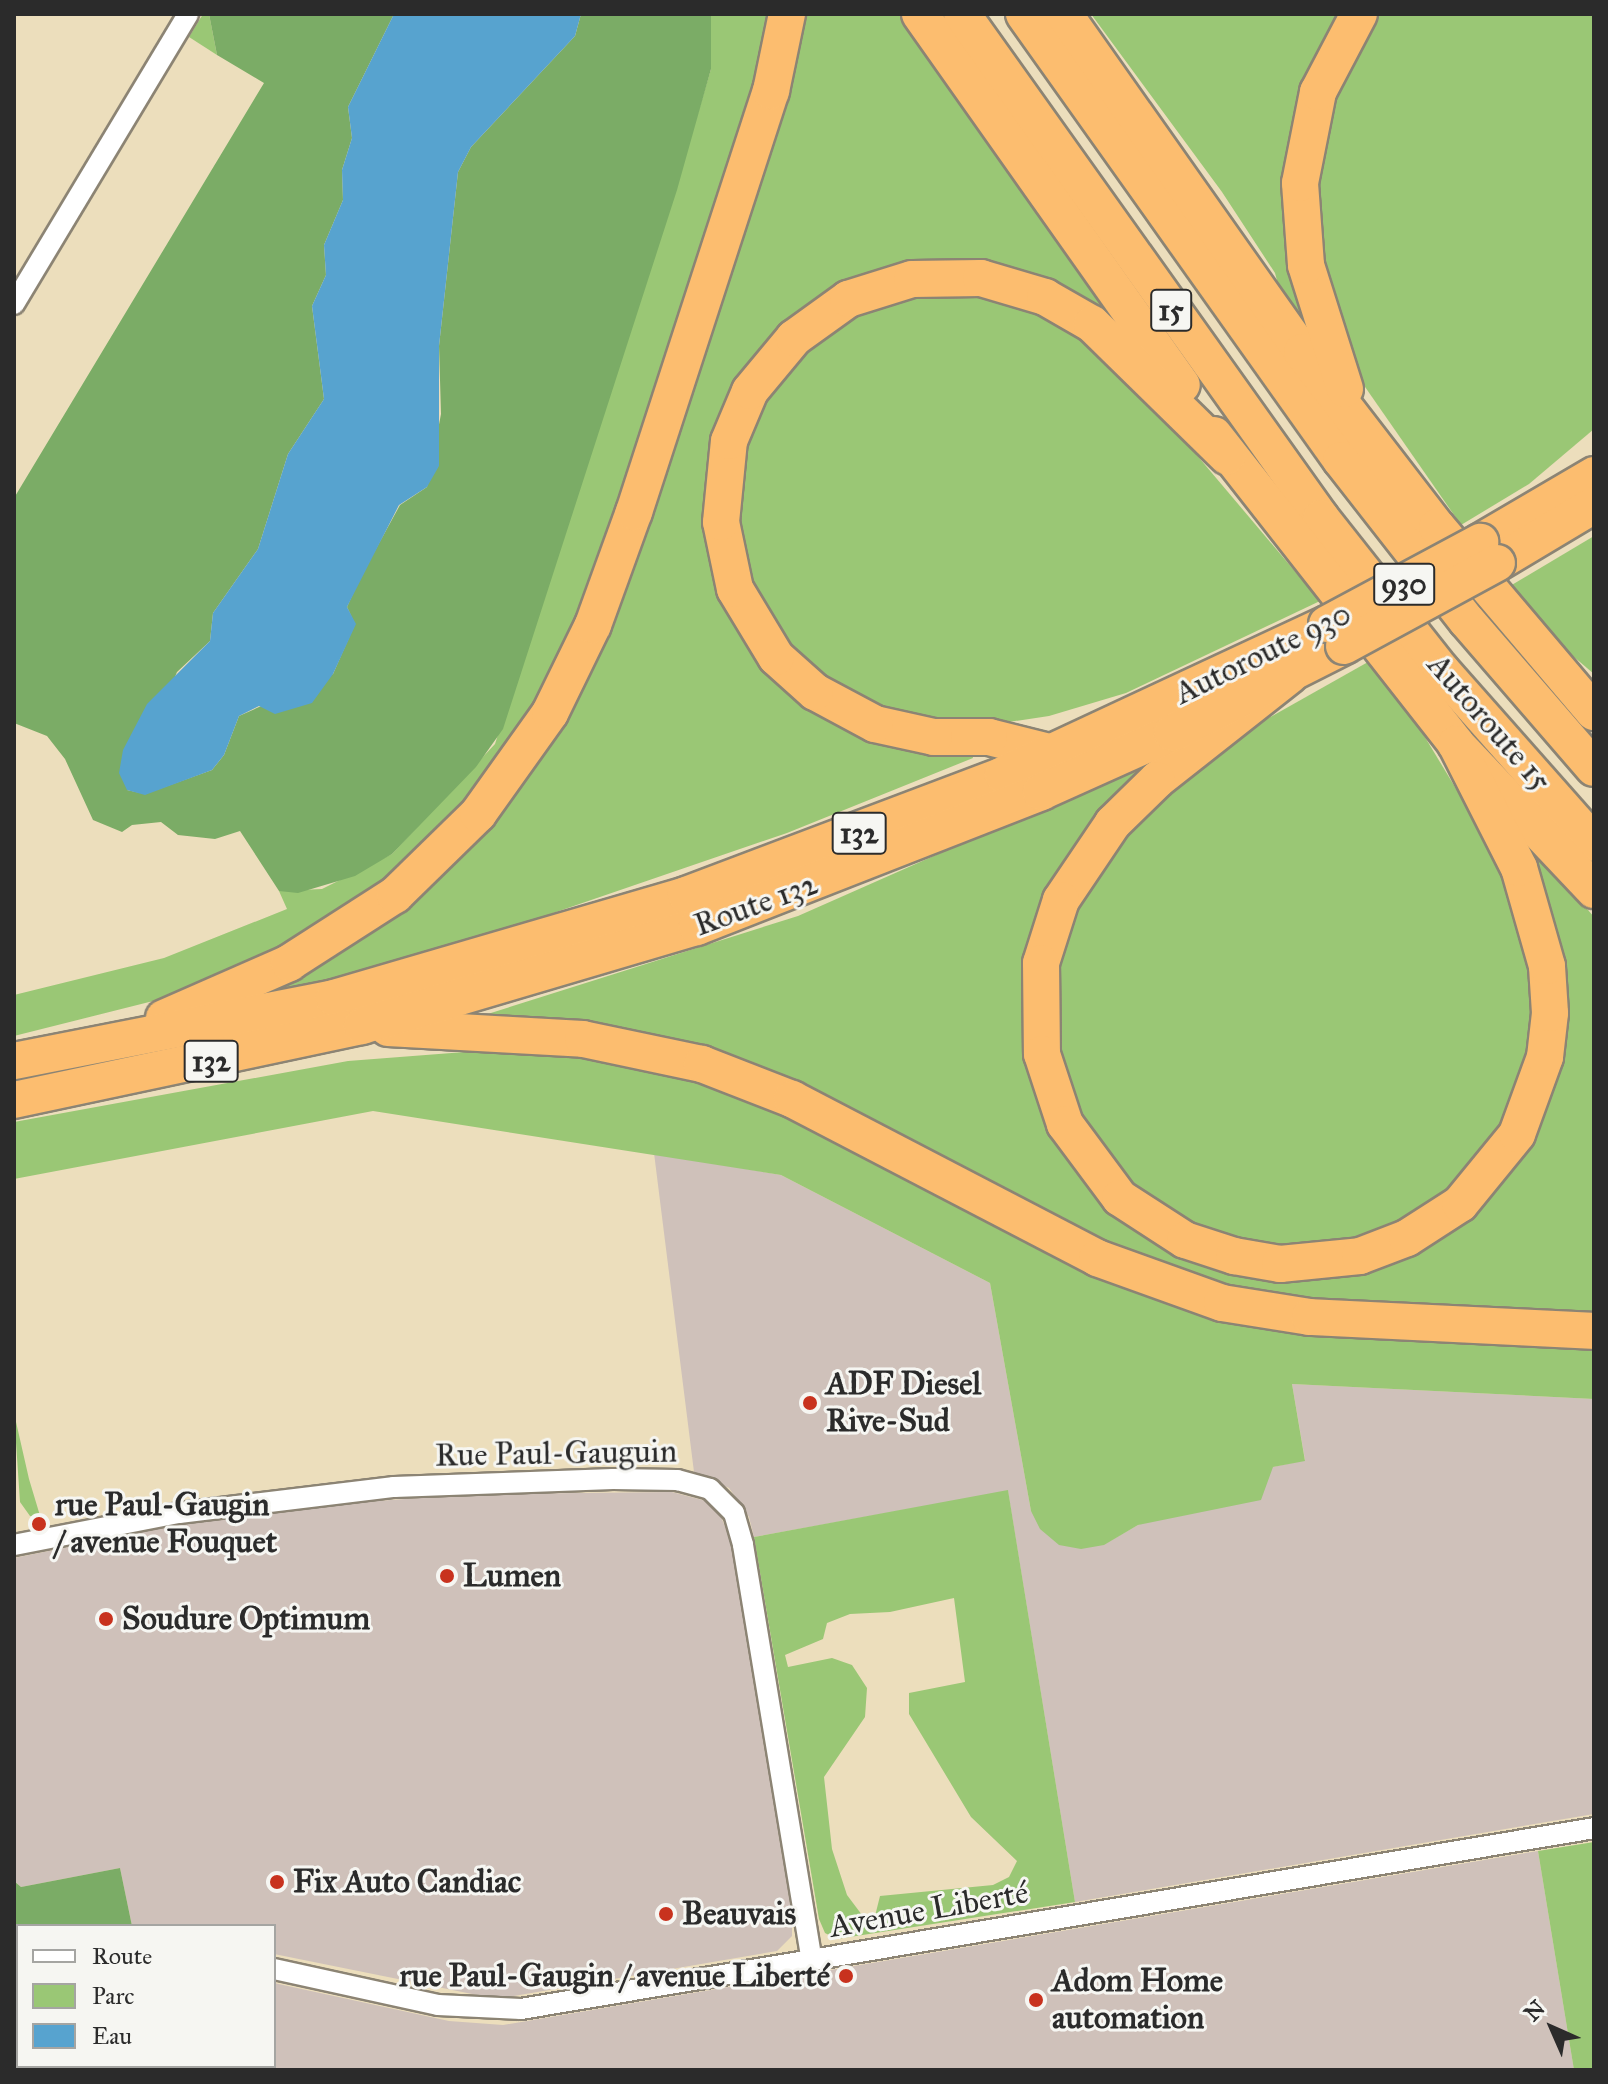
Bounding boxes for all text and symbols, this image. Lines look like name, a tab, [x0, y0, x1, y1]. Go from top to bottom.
road number: 15	[1149, 284, 1193, 336]
road number: 930	[1372, 558, 1436, 610]
street label: Autoroute 930	[1169, 595, 1357, 713]
street label: Autoroute 15	[1419, 646, 1559, 800]
road number: 132	[831, 807, 887, 859]
street label: Route 132	[689, 865, 823, 945]
road number: 132	[183, 1035, 239, 1087]
place label: ADF Diesel Rive-Sud	[826, 1366, 981, 1441]
marker: ADF Diesel Rive-Sud	[801, 1394, 819, 1412]
street label: Rue Paul-Gauguin	[435, 1433, 677, 1475]
place label: rue Paul-Gaugin / avenue Fouquet	[55, 1487, 277, 1562]
marker: rue Paul-Gaugin / avenue Fouquet	[30, 1515, 48, 1533]
place label: Lumen	[463, 1557, 561, 1595]
marker: Lumen	[438, 1567, 456, 1585]
place label: Soudure Optimum	[122, 1600, 370, 1638]
marker: Soudure Optimum	[97, 1610, 115, 1628]
place label: Fix Auto Candiac	[293, 1863, 521, 1901]
marker: Fix Auto Candiac	[268, 1873, 286, 1891]
street label: Avenue Liberté	[827, 1874, 1031, 1946]
place label: Beauvais	[682, 1895, 796, 1933]
marker: Beauvais	[657, 1905, 675, 1923]
legend	[16, 1924, 276, 2068]
text: Route	[92, 1941, 152, 1971]
place label: rue Paul-Gaugin / avenue Liberté	[399, 1957, 830, 1995]
place label: Adom Home automation	[1052, 1963, 1223, 2038]
marker: rue Paul-Gaugin / avenue Liberté	[837, 1967, 855, 1985]
text: Parc	[92, 1981, 134, 2011]
north arrow	[1512, 1988, 1592, 2068]
marker: Adom Home automation	[1027, 1991, 1045, 2009]
text: N	[1519, 1995, 1551, 2027]
text: Eau	[92, 2021, 132, 2051]

